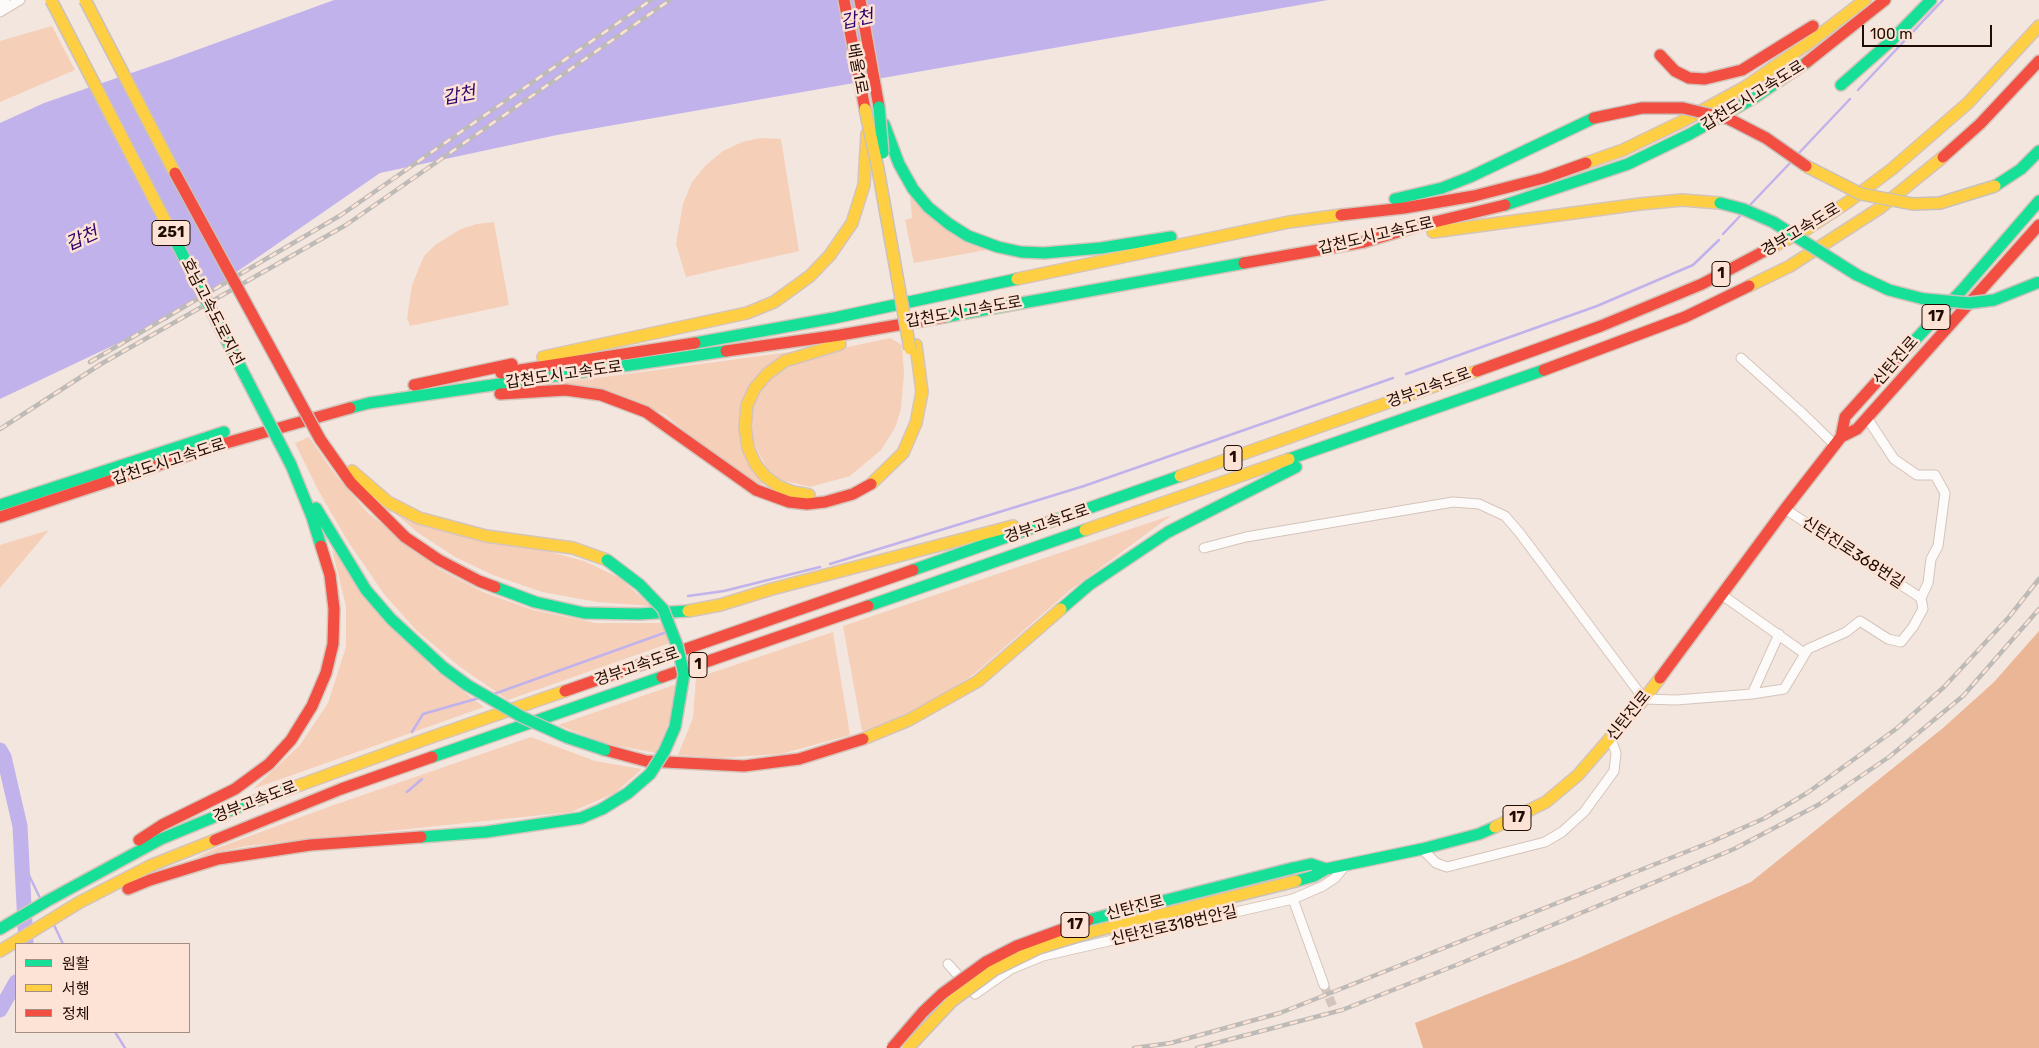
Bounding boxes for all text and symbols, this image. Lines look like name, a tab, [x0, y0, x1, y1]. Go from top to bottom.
water label: 갑천	[838, 6, 876, 34]
scale bar	[1864, 15, 1994, 47]
text: 100 m	[1870, 25, 1912, 43]
street label: 배울1로	[843, 42, 871, 96]
street label: 갑천도시고속도로	[1698, 57, 1808, 135]
water label: 갑천	[441, 82, 477, 110]
street label: 경부고속도로	[1758, 199, 1844, 261]
street label: 갑천도시고속도로	[1316, 213, 1436, 259]
road number: 251	[152, 220, 190, 246]
water label: 갑천	[62, 222, 102, 256]
street label: 호남고속도로지선	[177, 255, 247, 369]
road number: 1	[1712, 262, 1730, 286]
street label: 갑천도시고속도로	[904, 292, 1024, 332]
road number: 17	[1922, 304, 1950, 330]
street label: 신탄진로	[1869, 332, 1923, 390]
street label: 갑천도시고속도로	[504, 357, 624, 393]
street label: 경부고속도로	[1384, 364, 1474, 412]
street label: 갑천도시고속도로	[110, 435, 228, 489]
road number: 1	[1224, 446, 1242, 470]
street label: 경부고속도로	[1002, 501, 1092, 547]
street label: 신탄진로368번길	[1798, 513, 1908, 593]
street label: 경부고속도로	[592, 644, 682, 690]
road number: 1	[689, 652, 707, 678]
street label: 신탄진로	[1603, 687, 1655, 745]
street label: 경부고속도로	[210, 777, 300, 827]
road number: 17	[1503, 806, 1531, 830]
street label: 신탄진로	[1104, 892, 1166, 924]
street label: 신탄진로318번안길	[1109, 902, 1239, 950]
road number: 17	[1061, 912, 1089, 938]
legend	[15, 943, 190, 1033]
text: 원활	[62, 955, 90, 973]
text: 서행	[62, 980, 90, 998]
text: 정체	[62, 1005, 90, 1023]

